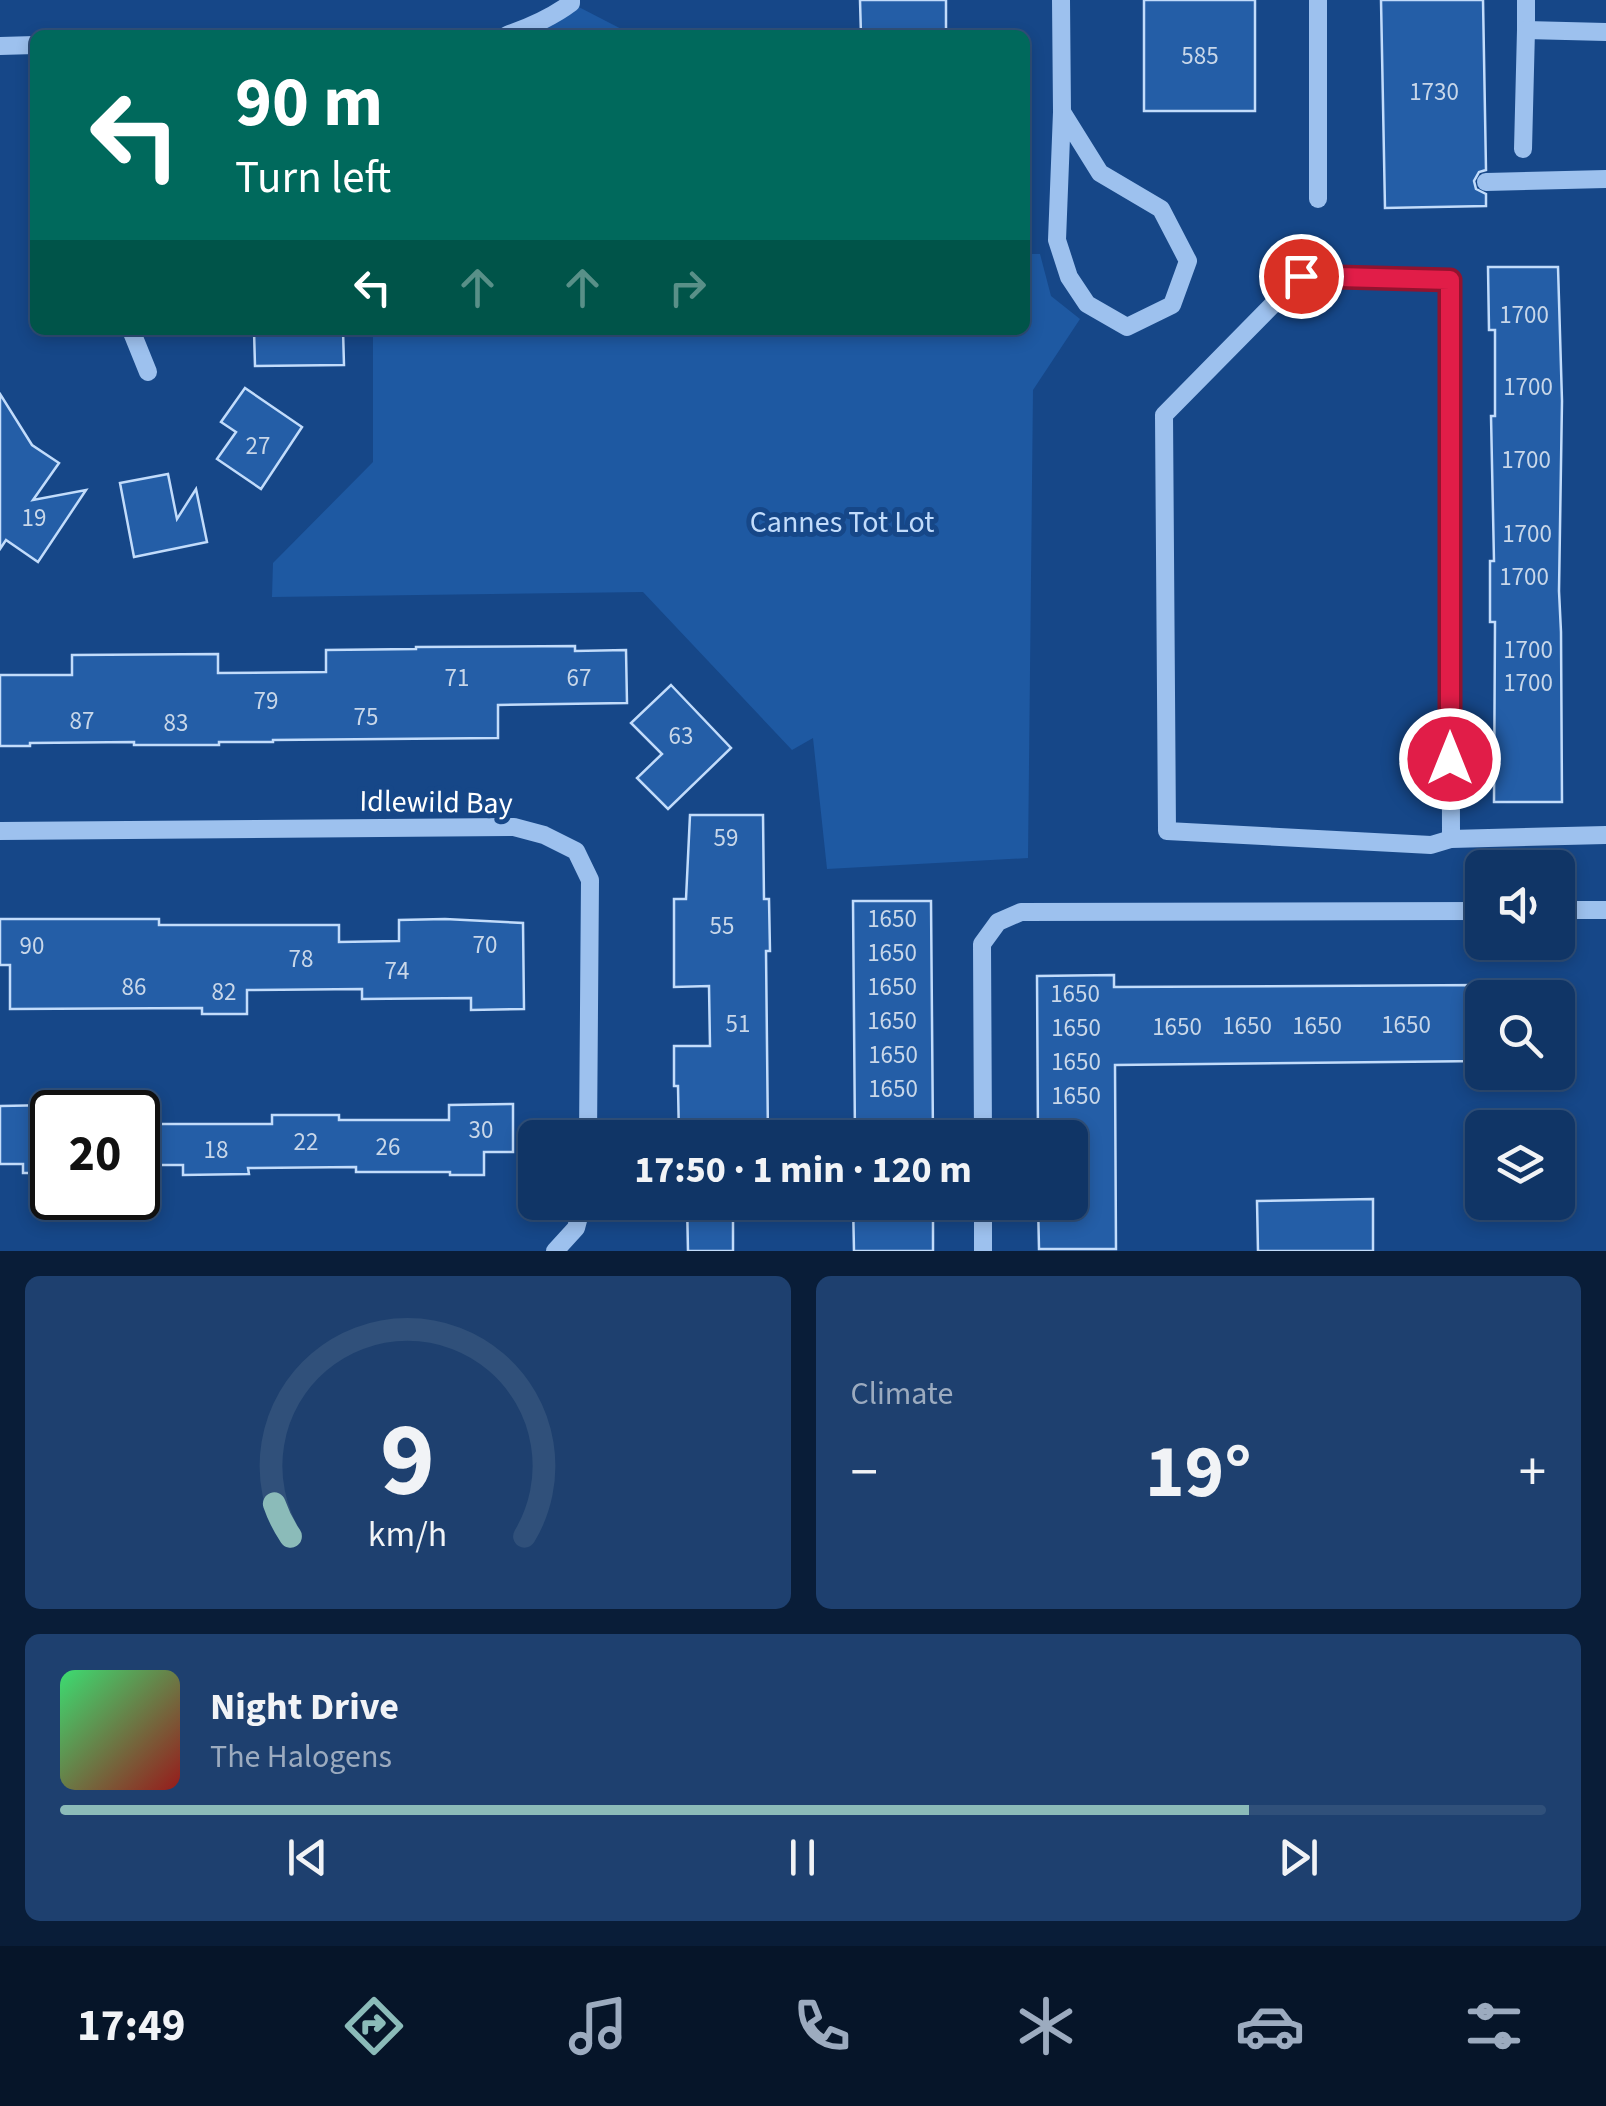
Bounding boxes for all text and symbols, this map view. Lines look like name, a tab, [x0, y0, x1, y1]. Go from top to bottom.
house number: 585	[1181, 38, 1219, 74]
text: 90 m	[235, 53, 383, 153]
icon: left	[70, 70, 200, 200]
house number: 1730	[1409, 74, 1459, 110]
text: Turn left	[235, 146, 391, 210]
pin	[1259, 234, 1344, 319]
icon: arrive	[1274, 249, 1329, 304]
icon: left	[345, 260, 400, 315]
icon: ahead	[450, 260, 505, 315]
icon: ahead	[555, 260, 610, 315]
icon: right	[660, 260, 715, 315]
house number: 1700	[1499, 297, 1549, 333]
house number: 1700	[1503, 369, 1553, 405]
house number: 27	[246, 428, 270, 464]
house number: 1700	[1501, 442, 1551, 478]
house number: 19	[22, 500, 46, 536]
park label: Cannes Tot Lot	[750, 501, 934, 544]
house number: 1700	[1502, 516, 1552, 552]
house number: 1700	[1499, 559, 1549, 595]
house number: 1700	[1503, 632, 1553, 668]
house number: 71	[445, 660, 469, 696]
house number: 67	[567, 660, 591, 696]
house number: 1700	[1503, 665, 1553, 701]
house number: 79	[254, 683, 278, 719]
house number: 75	[354, 699, 378, 735]
house number: 87	[70, 703, 94, 739]
house number: 83	[164, 705, 188, 741]
position arrow	[1398, 707, 1502, 811]
house number: 63	[669, 718, 693, 754]
street label: Idlewild Bay	[359, 780, 513, 825]
house number: 59	[714, 820, 738, 856]
map controls	[1465, 850, 1575, 1220]
button: sound	[1465, 850, 1575, 960]
house number: 1650	[867, 901, 917, 937]
house number: 55	[710, 908, 734, 944]
house number: 70	[473, 927, 497, 963]
house number: 90	[20, 928, 44, 964]
house number: 1650	[867, 935, 917, 971]
house number: 78	[289, 941, 313, 977]
house number: 74	[385, 953, 409, 989]
house number: 86	[122, 969, 146, 1005]
house number: 1650	[867, 969, 917, 1005]
house number: 82	[212, 974, 236, 1010]
house number: 1650	[1050, 976, 1100, 1012]
button: search	[1465, 980, 1575, 1090]
house number: 1650	[867, 1003, 917, 1039]
house number: 51	[726, 1006, 750, 1042]
house number: 1650	[1381, 1007, 1431, 1043]
house number: 1650	[1222, 1008, 1272, 1044]
house number: 1650	[1292, 1008, 1342, 1044]
house number: 1650	[1152, 1009, 1202, 1045]
house number: 1650	[1051, 1010, 1101, 1046]
house number: 1650	[868, 1037, 918, 1073]
house number: 1650	[1051, 1044, 1101, 1080]
house number: 1650	[868, 1071, 918, 1107]
house number: 1650	[1051, 1078, 1101, 1114]
speed limit sign: 20	[30, 1090, 160, 1220]
button: layers	[1465, 1110, 1575, 1220]
house number: 30	[469, 1112, 493, 1148]
house number: 22	[294, 1124, 318, 1160]
house number: 26	[376, 1129, 400, 1165]
house number: 18	[204, 1132, 228, 1168]
text: 17:50 · 1 min · 120 m	[634, 1143, 972, 1197]
text: Climate	[851, 1371, 953, 1417]
text: 9	[380, 1388, 435, 1536]
text: 19°	[1145, 1419, 1252, 1526]
text: −	[851, 1434, 878, 1512]
text: +	[1519, 1434, 1546, 1512]
text: km/h	[368, 1509, 447, 1560]
text: Night Drive	[210, 1680, 399, 1734]
text: The Halogens	[210, 1734, 392, 1780]
icon: previous	[280, 1830, 335, 1885]
icon: pause	[775, 1830, 830, 1885]
icon: next	[1271, 1830, 1326, 1885]
icon: directions	[339, 1991, 409, 2061]
icon: music	[563, 1991, 633, 2061]
icon: phone	[787, 1991, 857, 2061]
icon: climate	[1011, 1991, 1081, 2061]
icon: car	[1235, 1991, 1305, 2061]
icon: filters	[1459, 1991, 1529, 2061]
text: 17:49	[77, 1994, 186, 2058]

